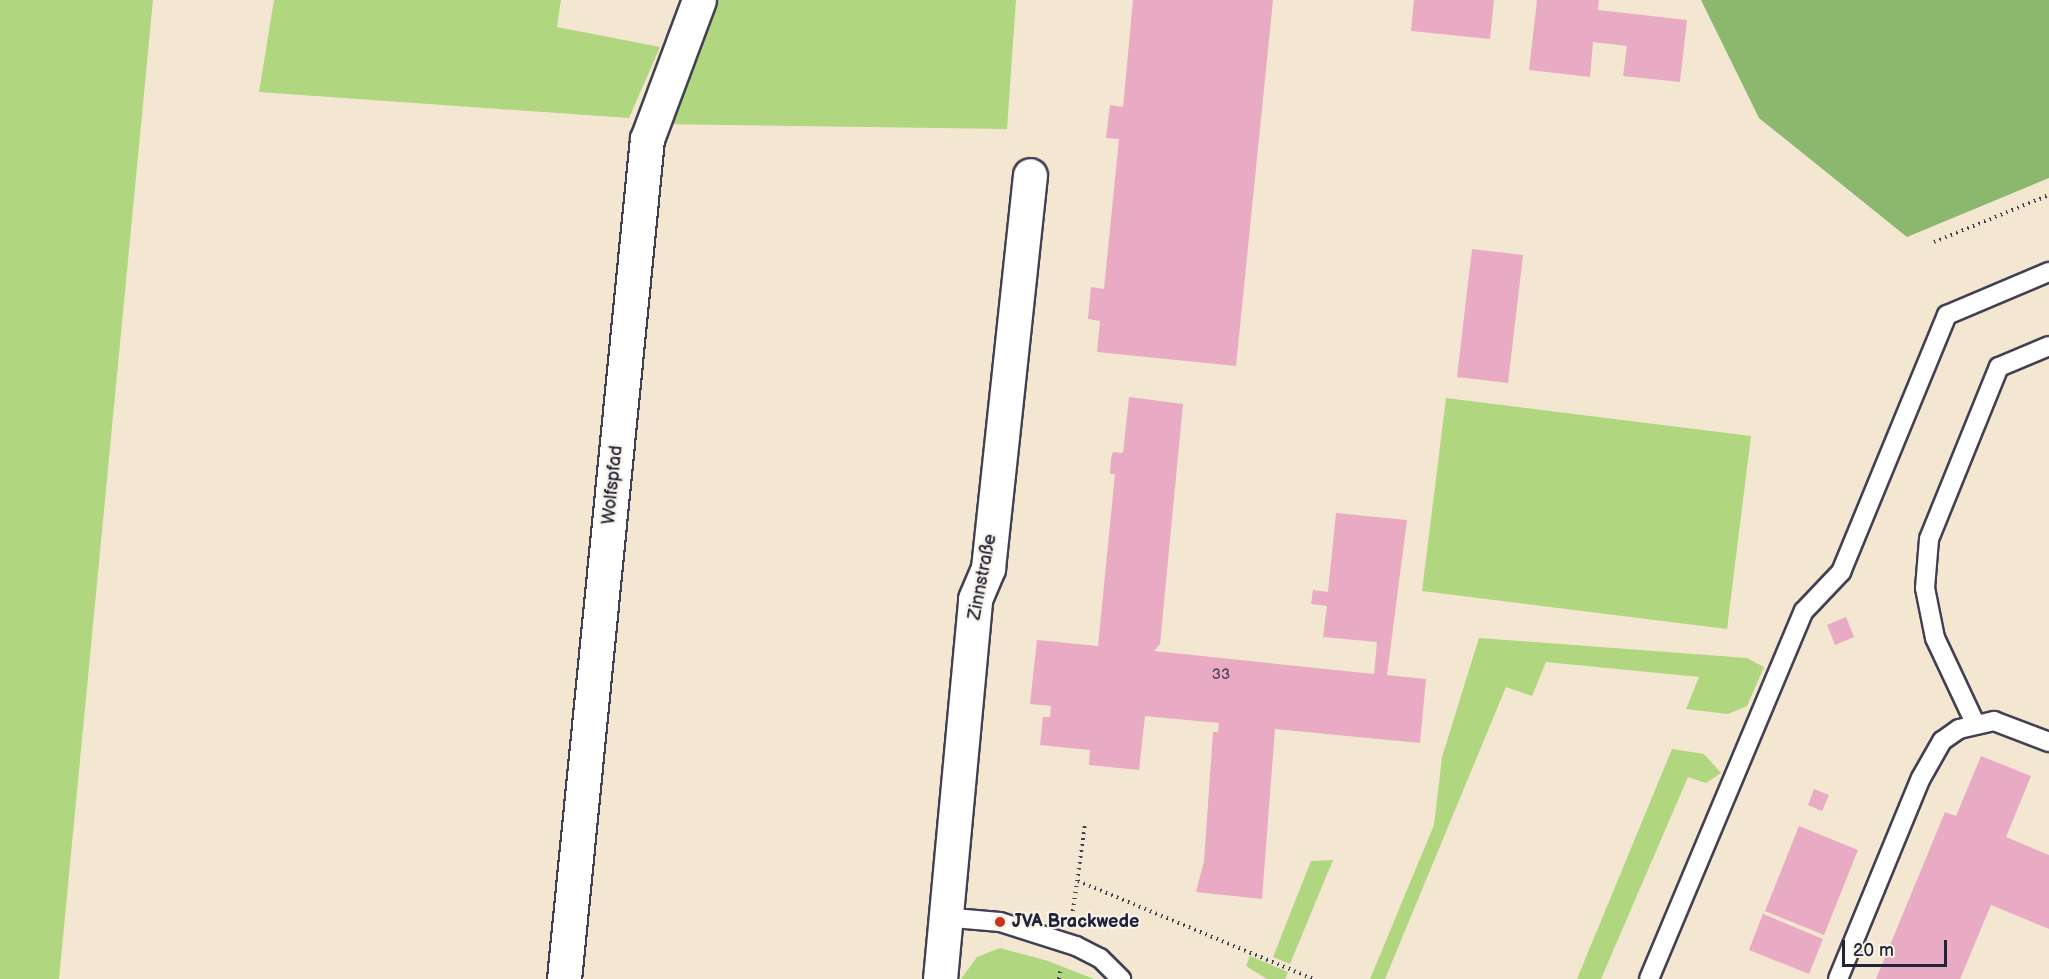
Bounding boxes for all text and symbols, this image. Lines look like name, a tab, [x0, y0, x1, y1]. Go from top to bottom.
street label: Wolfspfad	[598, 444, 628, 526]
street label: Zinnstraße	[964, 532, 1002, 622]
house number: 33	[1212, 666, 1230, 684]
place label: JVA Brackwede	[1012, 911, 1139, 933]
marker: JVA Brackwede	[993, 915, 1007, 929]
scale bar	[1845, 928, 1950, 966]
text: 20 m	[1853, 940, 1894, 961]

